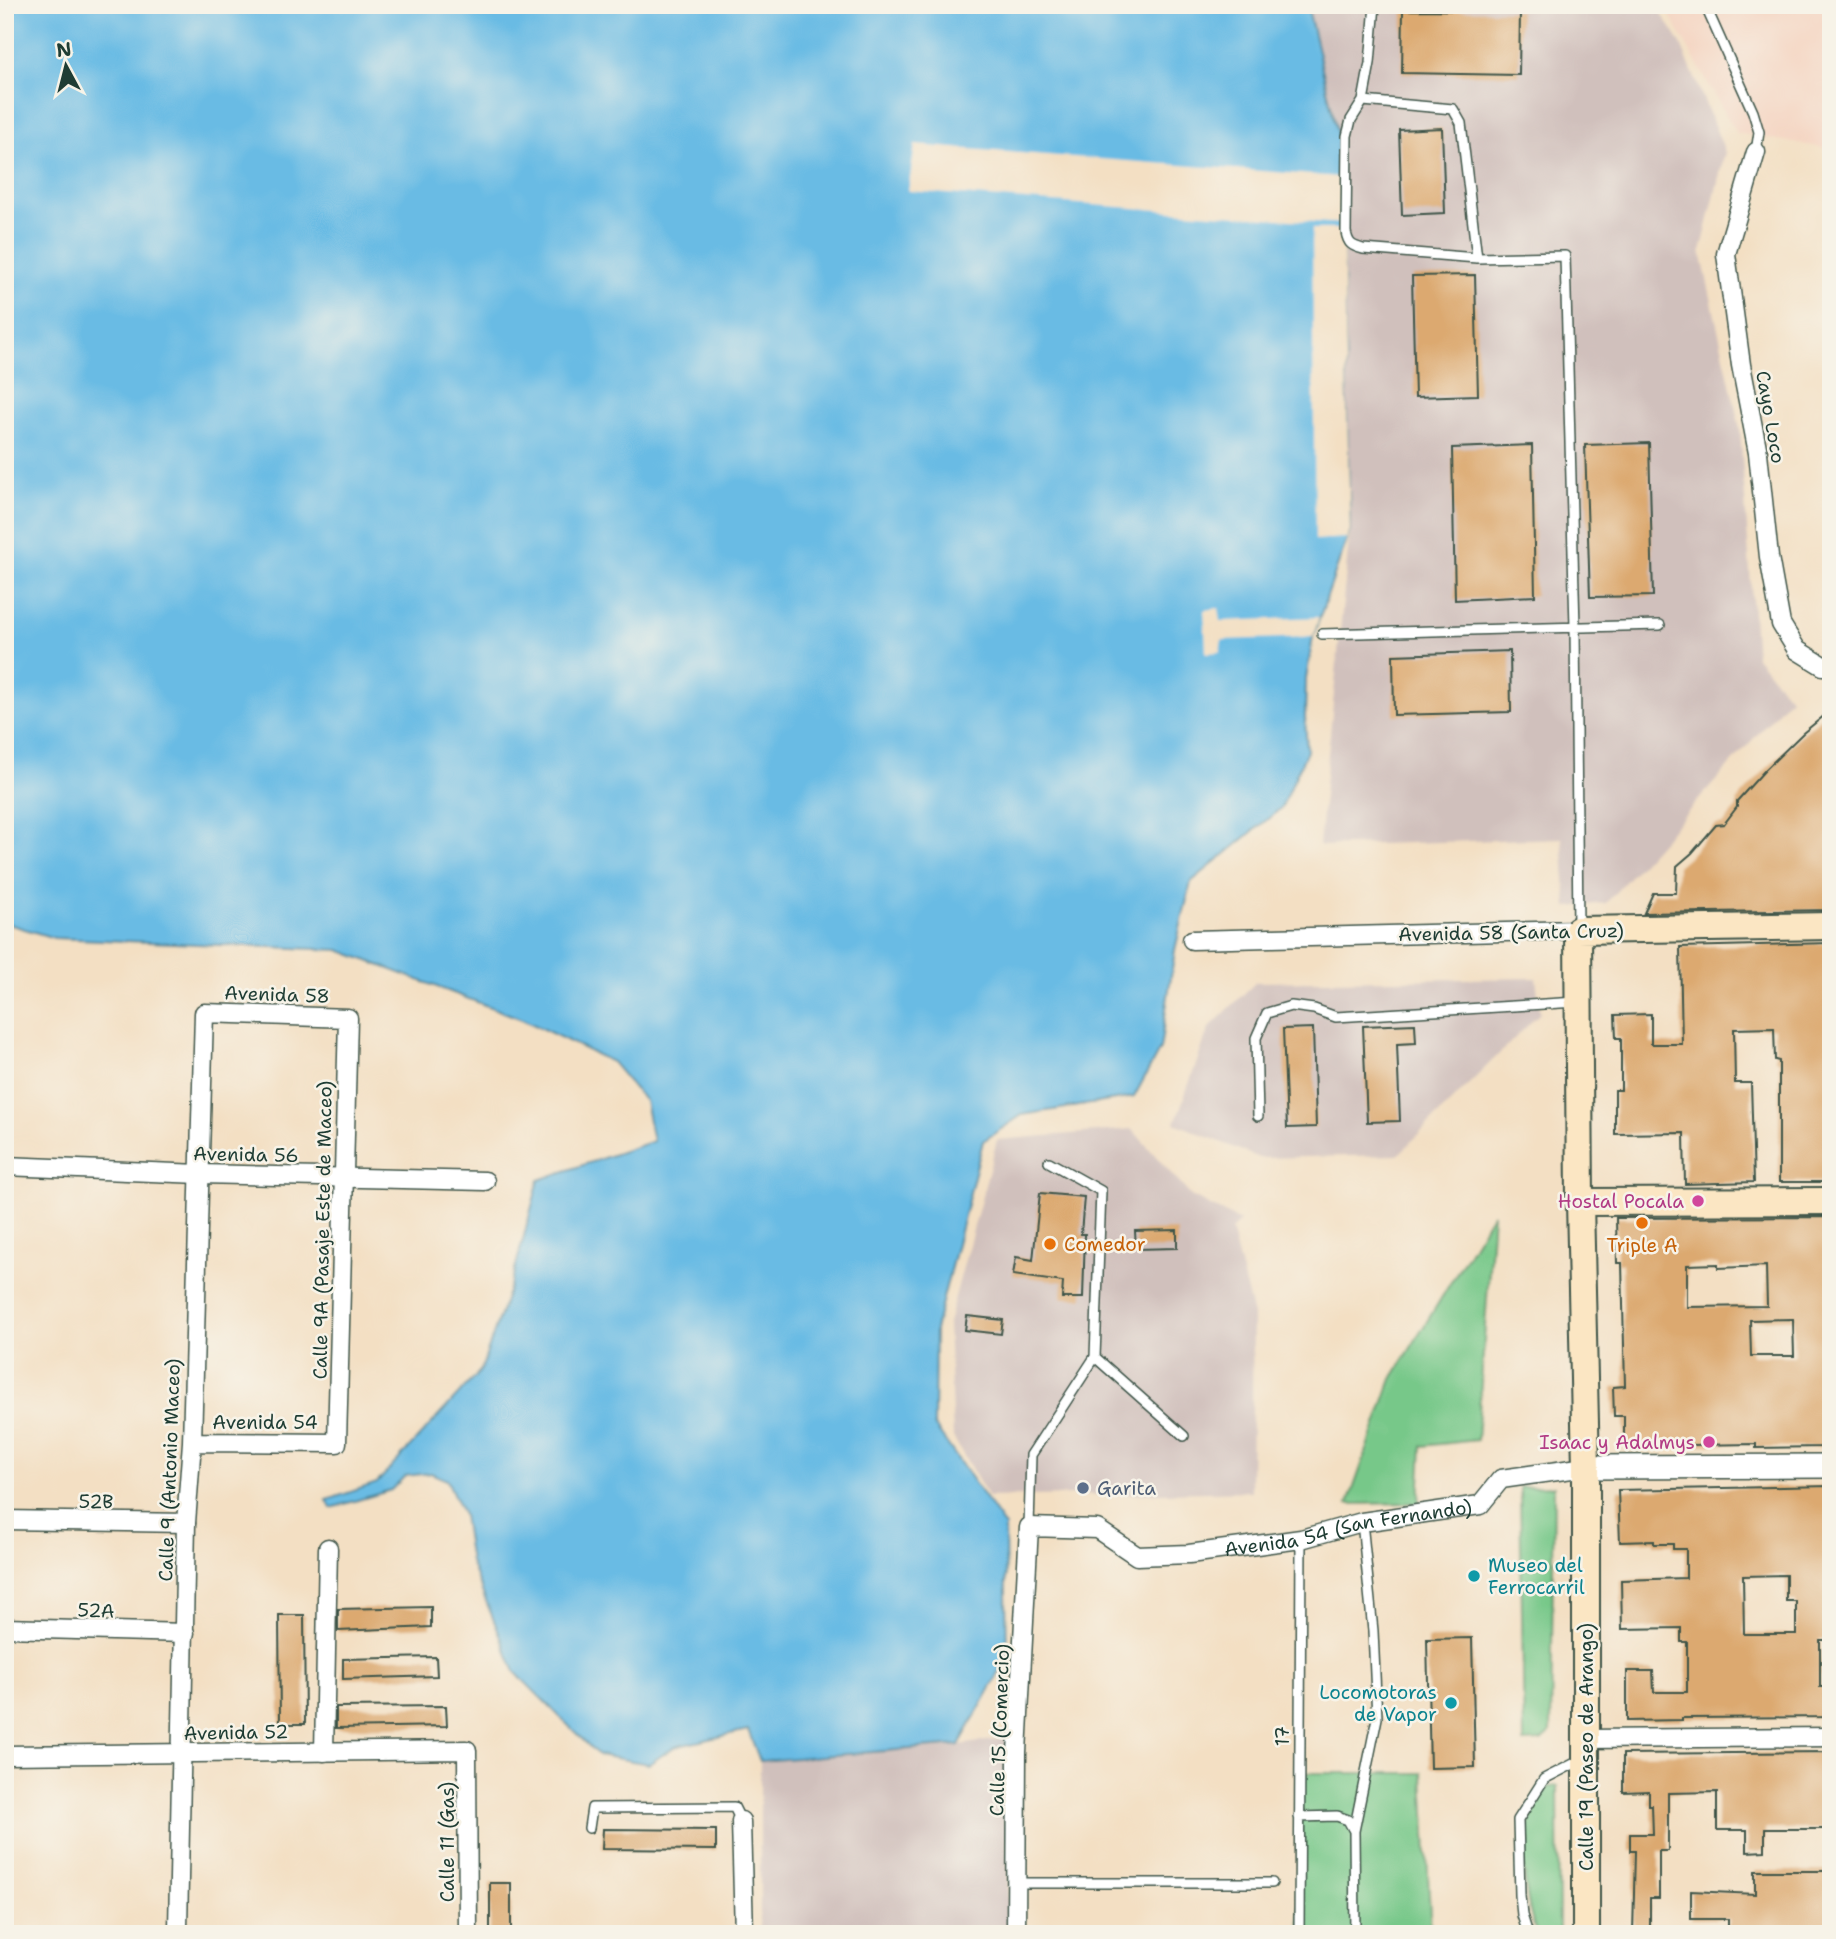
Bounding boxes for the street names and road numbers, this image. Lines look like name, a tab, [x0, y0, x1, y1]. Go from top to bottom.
street label: Cayo Loco	[1750, 369, 1791, 465]
street label: Avenida 58 (Santa Cruz)	[1398, 918, 1624, 947]
street label: Avenida 58	[224, 980, 330, 1009]
street label: Calle 9A (Pasaje Este de Maceo)	[307, 1080, 338, 1380]
street label: Avenida 56	[193, 1141, 299, 1168]
street label: Calle 9 (Antonio Maceo)	[153, 1358, 186, 1582]
street label: Avenida 54	[212, 1410, 318, 1435]
street label: 52B	[78, 1489, 114, 1514]
street label: Avenida 54 (San Fernando)	[1223, 1494, 1474, 1562]
street label: 52A	[77, 1597, 115, 1624]
street label: Calle 19 (Paseo de Arango)	[1574, 1623, 1599, 1871]
street label: Calle 15 (Comercio)	[984, 1643, 1015, 1817]
street label: Avenida 52	[183, 1719, 289, 1746]
street label: 17	[1270, 1726, 1295, 1746]
street label: Calle 11 (Gas)	[435, 1782, 460, 1902]

